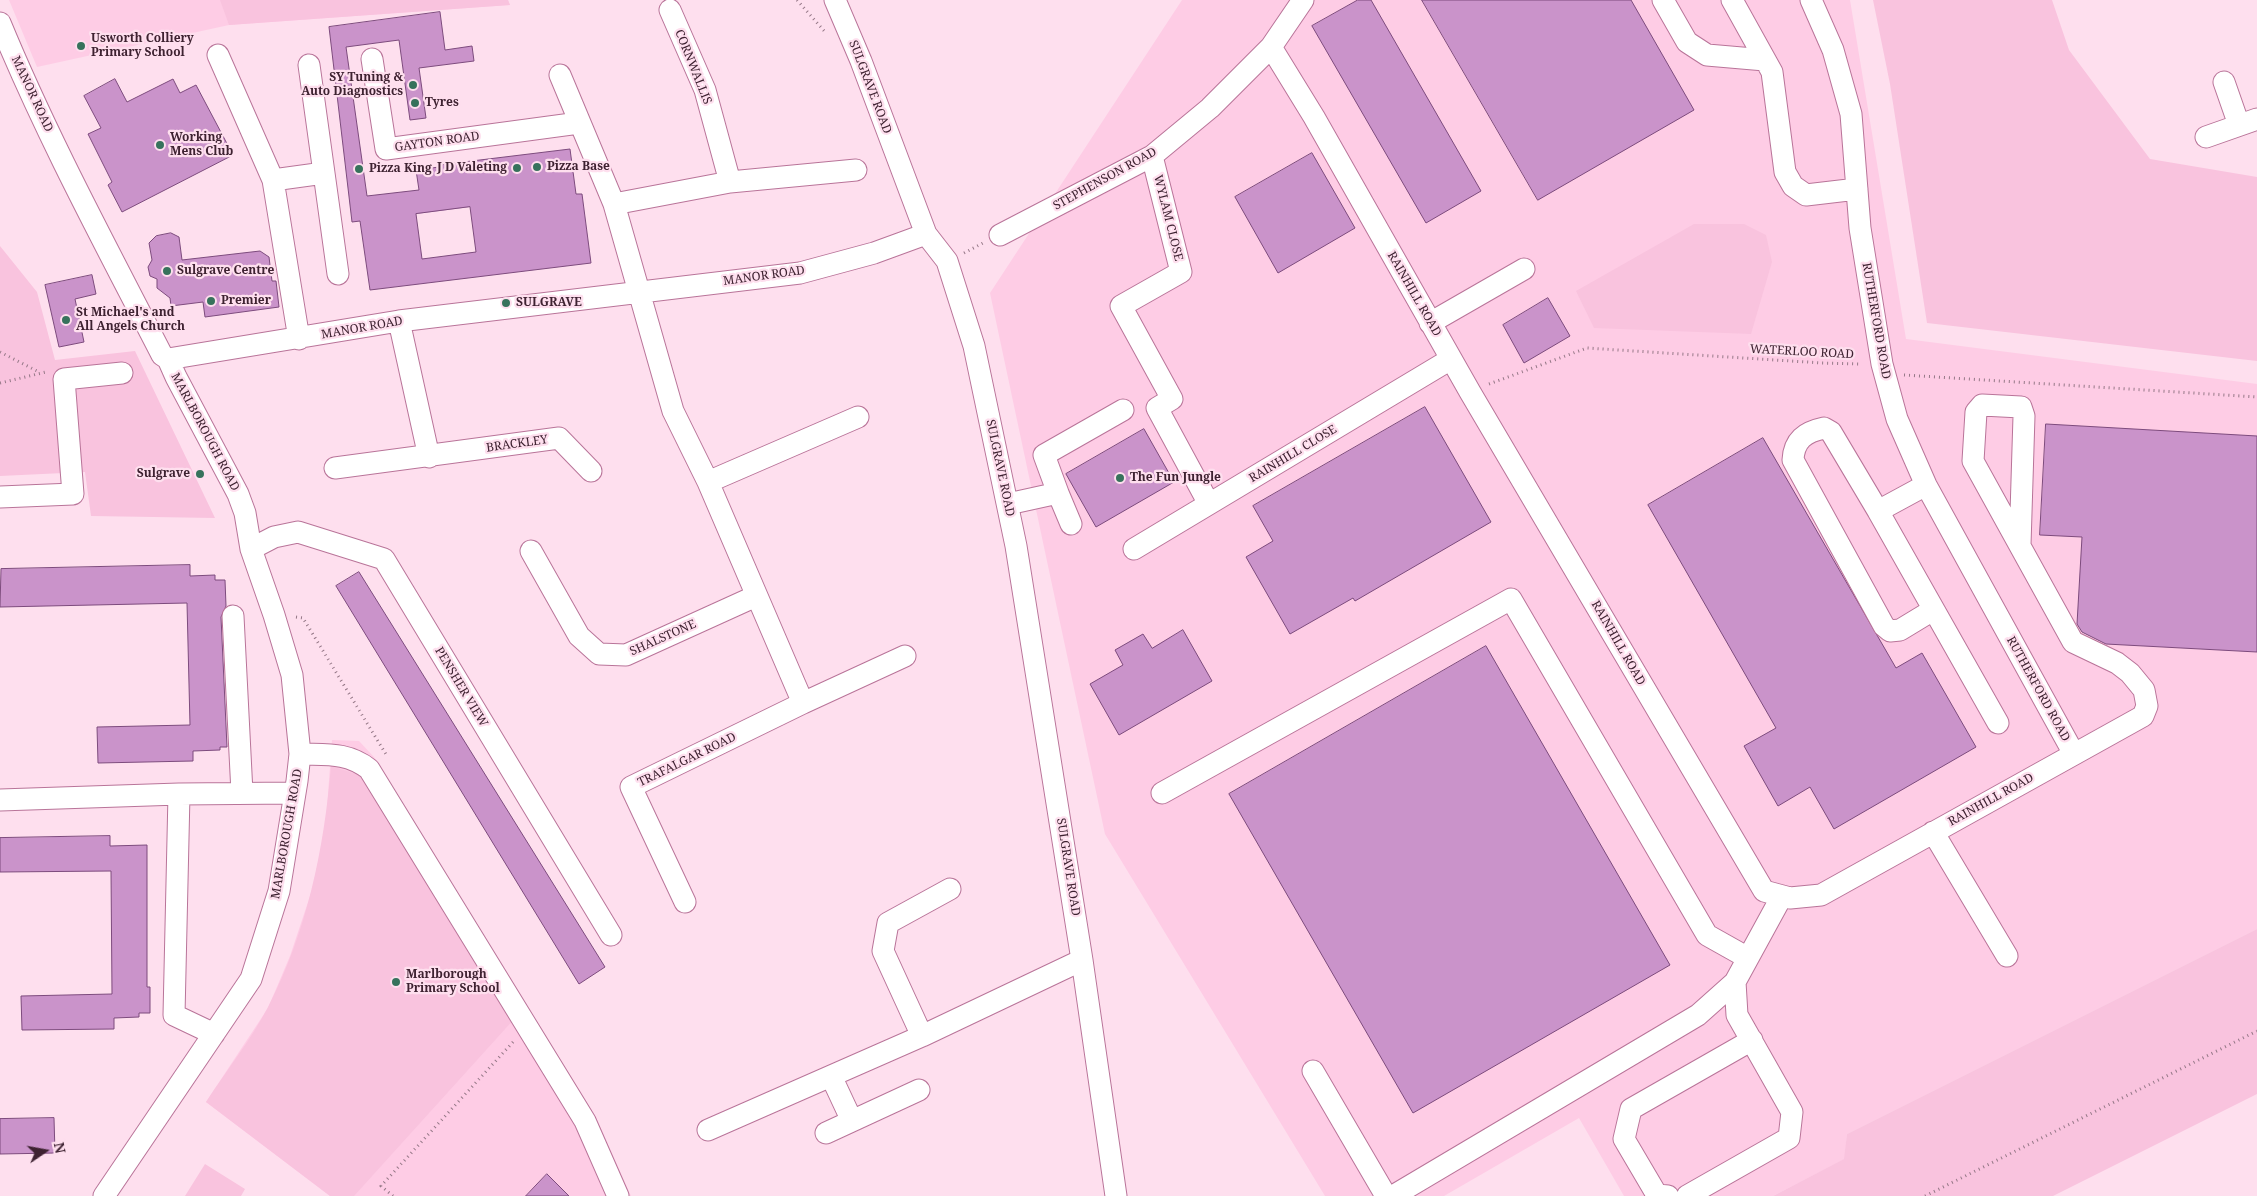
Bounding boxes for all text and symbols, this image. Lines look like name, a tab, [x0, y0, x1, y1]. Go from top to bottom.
street label: CORNWALLIS	[671, 28, 715, 106]
place label: Usworth Colliery Primary School	[91, 32, 194, 60]
street label: SULGRAVE ROAD	[846, 38, 894, 136]
marker: Usworth Colliery Primary School	[75, 40, 87, 52]
street label: MANOR ROAD	[8, 54, 56, 134]
place label: SY Tuning & Auto Diagnostics	[301, 71, 403, 99]
marker: SY Tuning & Auto Diagnostics	[407, 79, 419, 91]
place label: Tyres	[425, 96, 459, 110]
marker: Tyres	[409, 97, 421, 109]
street label: GAYTON ROAD	[394, 129, 480, 155]
place label: Working Mens Club	[170, 131, 233, 159]
marker: Working Mens Club	[154, 139, 166, 151]
street label: STEPHENSON ROAD	[1051, 145, 1159, 213]
place label: Pizza Base	[547, 160, 610, 174]
place label: J D Valeting	[437, 161, 507, 175]
marker: Pizza Base	[531, 161, 543, 173]
place label: Pizza King	[369, 162, 432, 176]
marker: J D Valeting	[511, 162, 523, 174]
marker: Pizza King	[353, 163, 365, 175]
street label: WYLAM CLOSE	[1150, 174, 1186, 262]
street label: RAINHILL ROAD	[1384, 249, 1444, 339]
street label: RUTHERFORD ROAD	[1859, 262, 1893, 380]
street label: MANOR ROAD	[722, 263, 806, 289]
place label: Sulgrave Centre	[177, 264, 274, 278]
marker: Sulgrave Centre	[161, 265, 173, 277]
place label: Premier	[221, 294, 271, 308]
marker: Premier	[205, 295, 217, 307]
place label: SULGRAVE	[516, 296, 582, 310]
marker: SULGRAVE	[500, 297, 512, 309]
place label: St Michael's and All Angels Church	[76, 306, 185, 334]
marker: St Michael's and All Angels Church	[60, 314, 72, 326]
street label: MANOR ROAD	[320, 314, 404, 342]
street label: WATERLOO ROAD	[1750, 342, 1854, 362]
street label: MARLBOROUGH ROAD	[168, 371, 242, 493]
street label: SULGRAVE ROAD	[983, 418, 1017, 518]
street label: RAINHILL CLOSE	[1247, 422, 1339, 486]
street label: BRACKLEY	[485, 433, 549, 455]
place label: Sulgrave	[137, 467, 190, 481]
marker: Sulgrave	[194, 468, 206, 480]
place label: The Fun Jungle	[1130, 471, 1221, 485]
marker: The Fun Jungle	[1114, 472, 1126, 484]
street label: RAINHILL ROAD	[1588, 598, 1648, 688]
street label: SHALSTONE	[628, 617, 698, 659]
street label: RUTHERFORD ROAD	[2003, 634, 2073, 744]
street label: PENSHER VIEW	[431, 644, 491, 730]
street label: TRAFALGAR ROAD	[636, 730, 738, 790]
street label: MARLBOROUGH ROAD	[268, 768, 306, 900]
street label: RAINHILL ROAD	[1946, 771, 2036, 829]
street label: SULGRAVE ROAD	[1053, 817, 1083, 917]
place label: Marlborough Primary School	[406, 968, 500, 996]
marker: Marlborough Primary School	[390, 976, 402, 988]
north arrow	[20, 1126, 70, 1176]
text: N	[50, 1140, 71, 1155]

